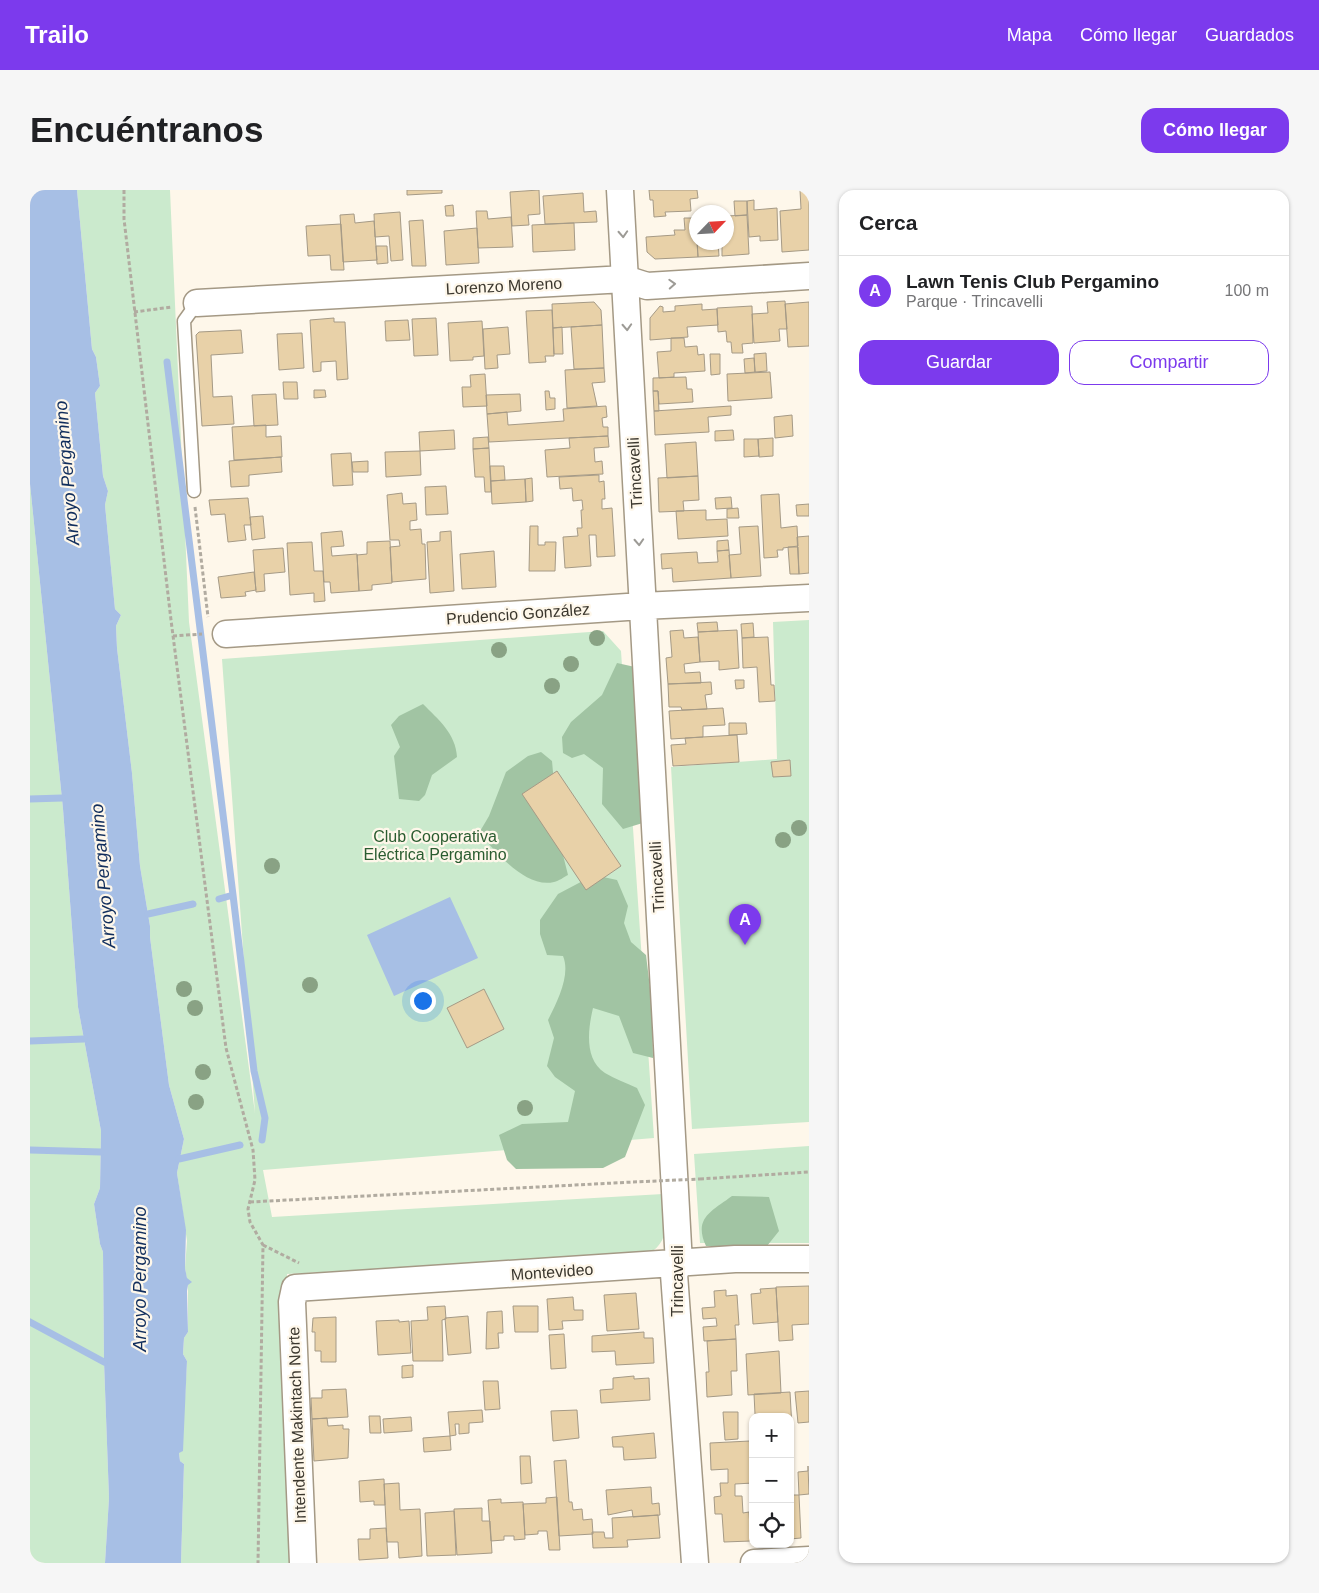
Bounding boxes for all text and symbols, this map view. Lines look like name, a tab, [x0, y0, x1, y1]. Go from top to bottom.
text: Trailo	[25, 21, 89, 48]
text: Mapa	[1007, 25, 1052, 45]
text: Cómo llegar	[1080, 25, 1177, 45]
text: Guardados	[1205, 25, 1294, 45]
button: Cómo llegar	[1141, 108, 1289, 153]
text: Encuéntranos	[30, 110, 263, 149]
north arrow	[689, 205, 734, 250]
text: Cerca	[859, 211, 917, 234]
one-way arrow	[617, 231, 628, 239]
text: Lawn Tenis Club Pergamino	[906, 271, 1159, 292]
street label: Lorenzo Moreno	[445, 274, 563, 298]
one-way arrow	[669, 279, 677, 290]
text: A	[869, 282, 881, 299]
text: 100 m	[1225, 282, 1269, 299]
text: Parque · Trincavelli	[906, 293, 1043, 310]
one-way arrow	[622, 323, 633, 331]
button: Guardar	[859, 340, 1059, 385]
button: Compartir	[1069, 340, 1269, 385]
water label: Arroyo Pergamino	[51, 400, 83, 547]
street label: Trincavelli	[625, 437, 645, 509]
one-way arrow	[633, 538, 644, 546]
street label: Prudencio González	[446, 600, 590, 628]
water label: Arroyo Pergamino	[87, 803, 119, 950]
park label: Club Cooperativa Eléctrica Pergamino	[363, 828, 507, 863]
street label: Trincavelli	[647, 841, 667, 913]
pin: A	[729, 904, 761, 945]
your location	[410, 988, 436, 1014]
water label: Arroyo Pergamino	[130, 1206, 150, 1353]
street label: Trincavelli	[669, 1245, 686, 1317]
street label: Montevideo	[510, 1261, 594, 1283]
street label: Intendente Makintach Norte	[285, 1326, 309, 1524]
map controls	[749, 1413, 794, 1548]
button: +	[749, 1413, 794, 1458]
button: −	[749, 1458, 794, 1503]
button: locate	[749, 1503, 794, 1548]

